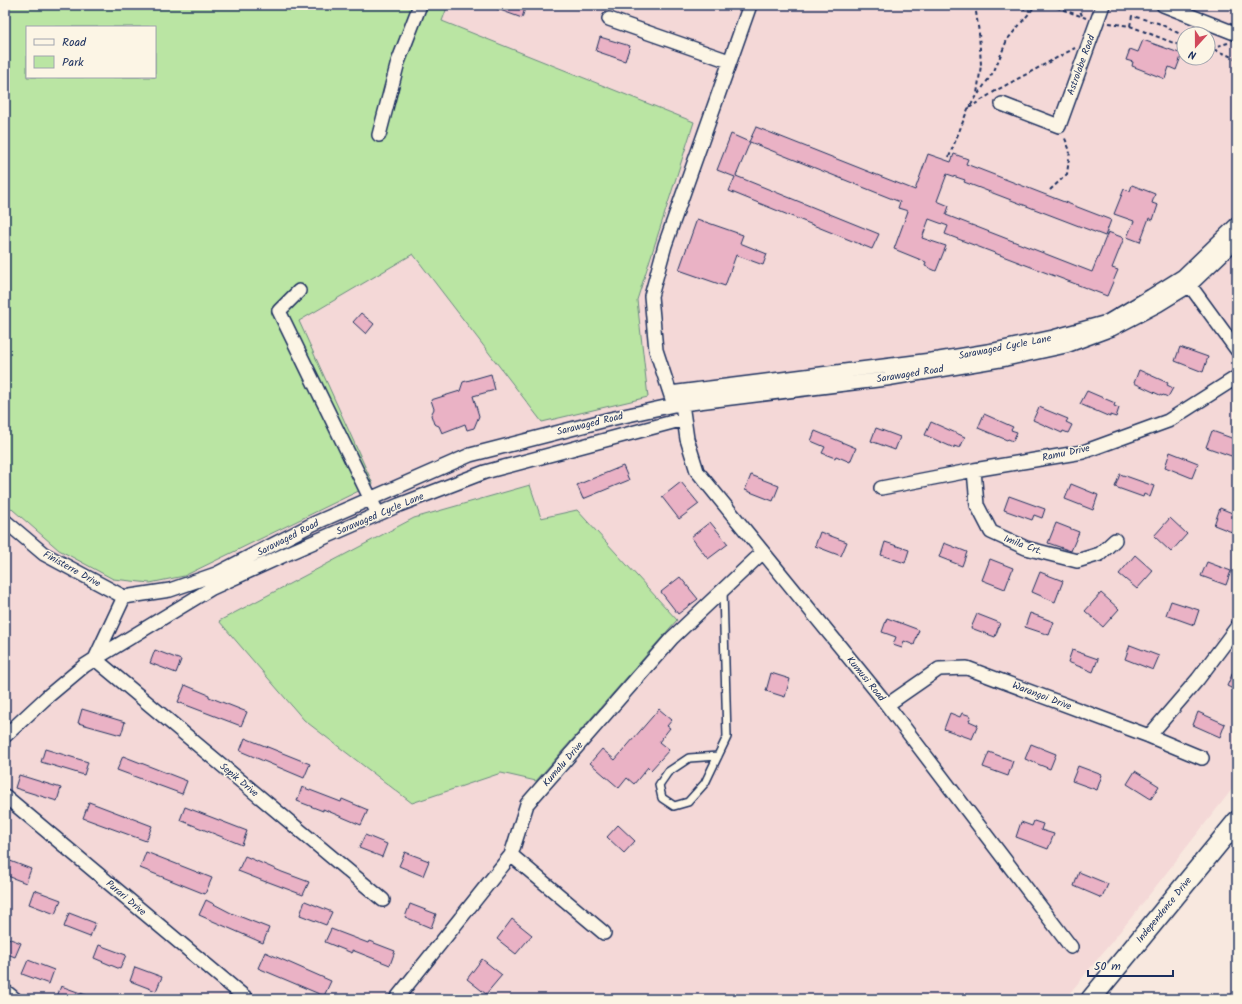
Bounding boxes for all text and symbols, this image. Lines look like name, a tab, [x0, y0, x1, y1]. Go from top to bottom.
legend	[26, 26, 156, 78]
north arrow	[1176, 26, 1216, 66]
street label: Astrolabe Road	[1063, 32, 1100, 97]
text: Road	[62, 33, 87, 52]
text: N	[1186, 45, 1199, 64]
text: Park	[62, 53, 84, 72]
street label: Sarawaged Cycle Lane	[957, 330, 1053, 364]
street label: Sarawaged Road	[875, 361, 946, 387]
street label: Sarawaged Road	[555, 408, 626, 440]
street label: Ramu Drive	[1041, 440, 1092, 466]
street label: Sarawaged Cycle Lane	[334, 488, 427, 540]
street label: Sarawaged Road	[254, 515, 323, 561]
street label: Imila Crt.	[1001, 531, 1045, 559]
street label: Finisterre Drive	[40, 547, 104, 592]
street label: Kumusi Road	[843, 653, 890, 706]
street label: Warangoi Drive	[1010, 677, 1074, 715]
street label: Kumalu Drive	[539, 737, 588, 790]
street label: Sepik Drive	[216, 759, 262, 801]
street label: Independence Drive	[1132, 873, 1196, 947]
street label: Purari Drive	[102, 876, 150, 920]
scale bar	[1088, 952, 1173, 978]
text: 50 m	[1094, 957, 1121, 976]

